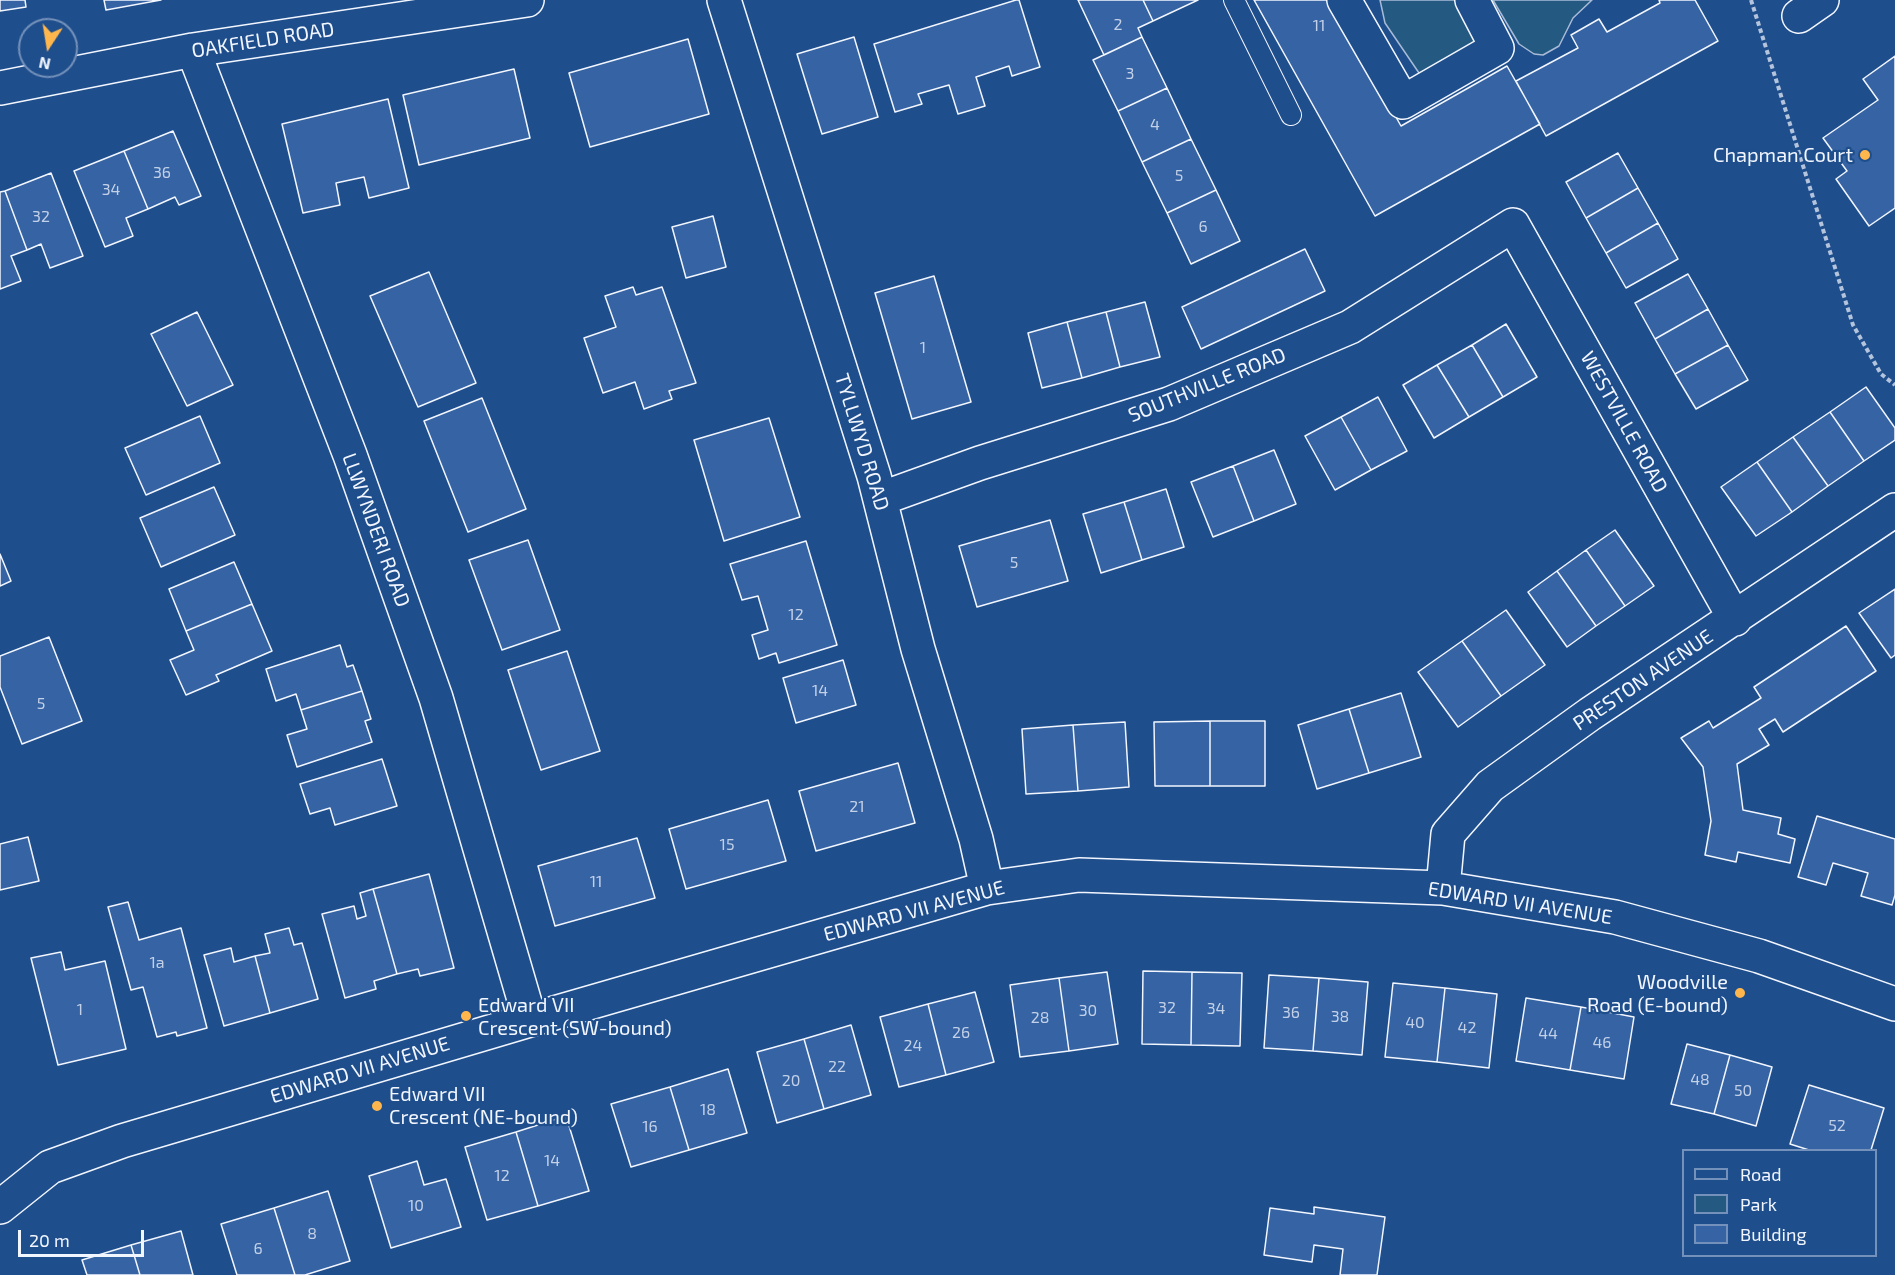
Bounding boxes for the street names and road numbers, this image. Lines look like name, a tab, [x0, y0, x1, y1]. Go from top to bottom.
street label: OAKFIELD ROAD	[190, 17, 336, 63]
street label: SOUTHVILLE ROAD	[1125, 342, 1289, 428]
street label: WESTVILLE ROAD	[1575, 347, 1673, 497]
street label: TYLLWYD ROAD	[830, 371, 894, 513]
street label: LLWYNDERI ROAD	[337, 450, 415, 610]
street label: PRESTON AVENUE	[1568, 624, 1718, 736]
street label: EDWARD VII AVENUE	[821, 875, 1007, 947]
street label: EDWARD VII AVENUE	[1426, 877, 1614, 929]
street label: EDWARD VII AVENUE	[267, 1031, 453, 1109]

